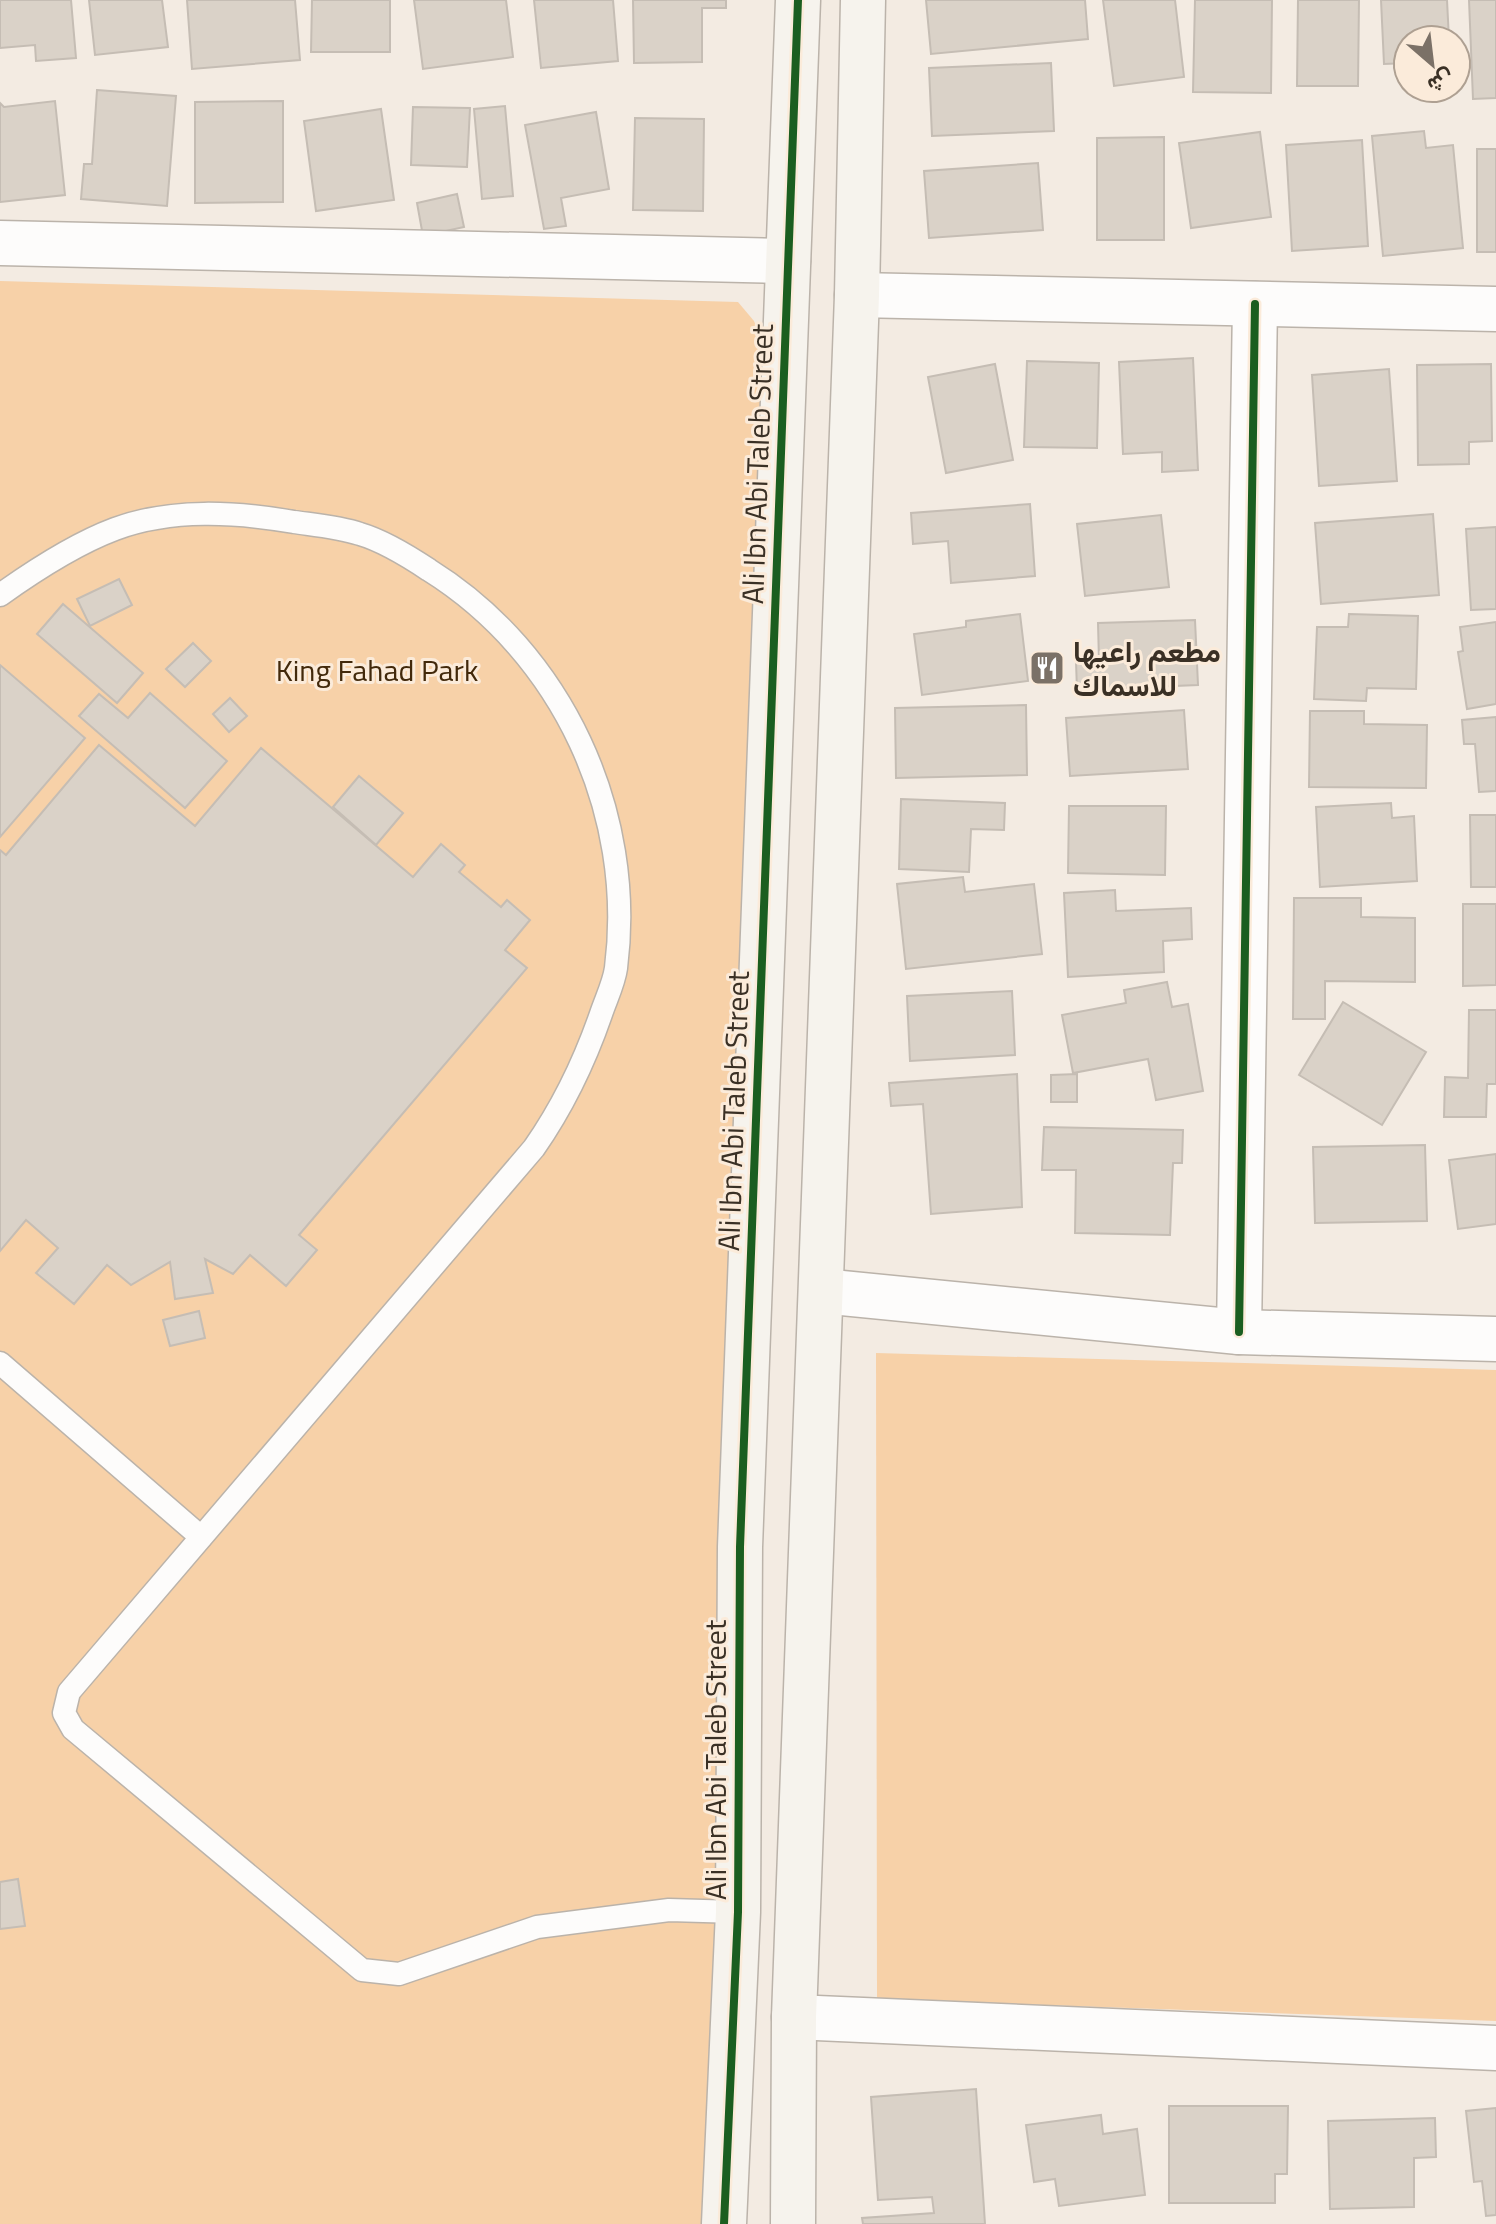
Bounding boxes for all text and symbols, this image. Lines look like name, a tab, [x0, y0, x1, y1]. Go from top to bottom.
north arrow	[1392, 24, 1472, 104]
text: ش	[1422, 60, 1461, 103]
street label: Ali Ibn Abi Taleb Street	[729, 323, 785, 605]
place label: مطعم راعيها للاسماك	[1073, 628, 1221, 708]
park label: King Fahad Park	[276, 647, 478, 693]
restaurant icon: مطعم راعيها للاسماك	[1028, 649, 1066, 687]
street label: Ali Ibn Abi Taleb Street	[705, 970, 761, 1252]
street label: Ali Ibn Abi Taleb Street	[692, 1619, 738, 1900]

